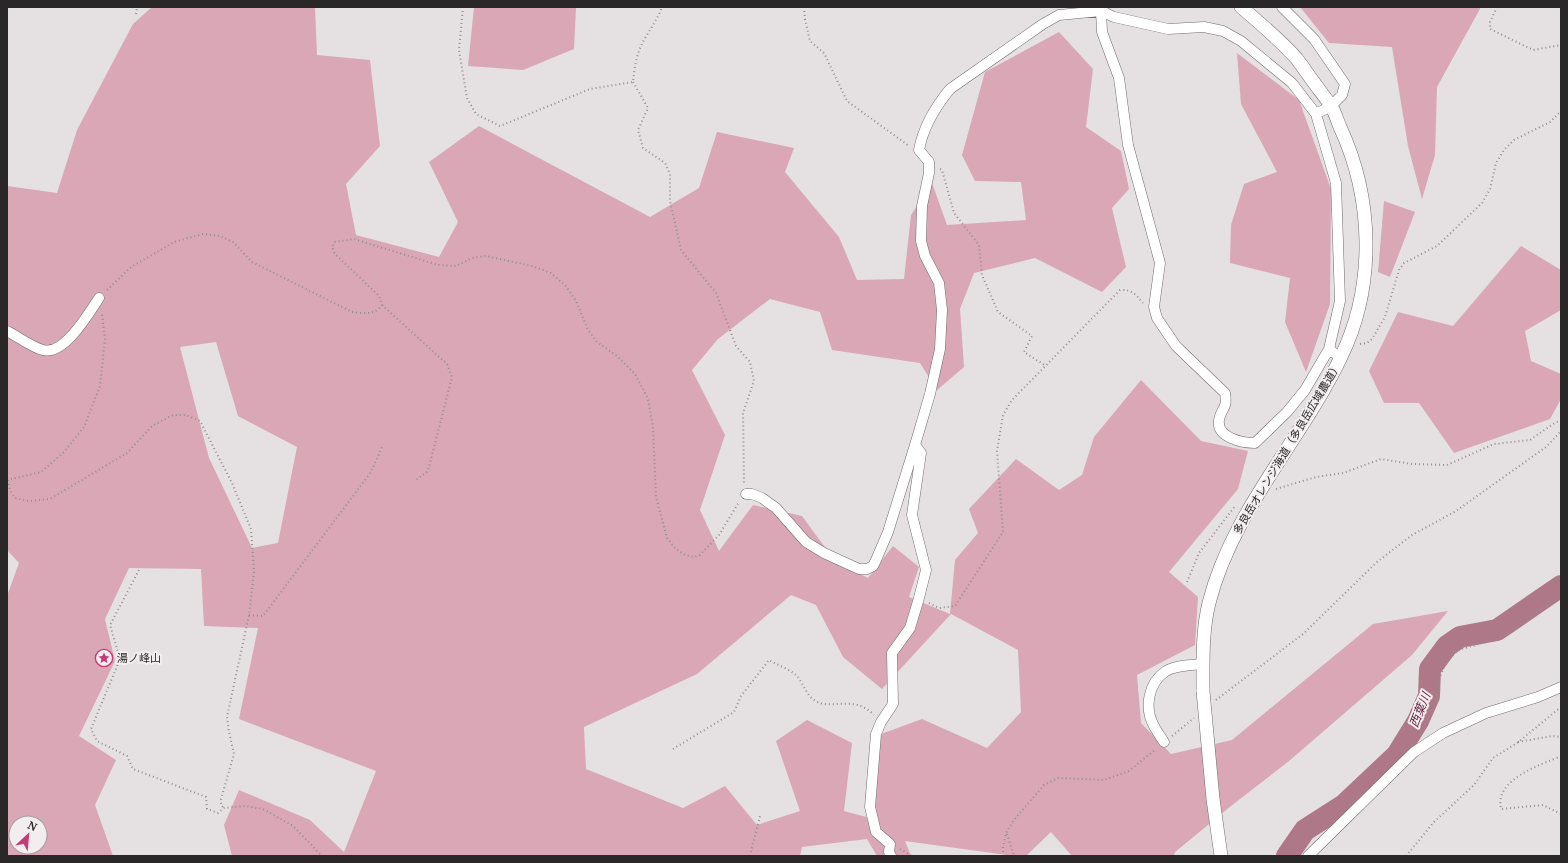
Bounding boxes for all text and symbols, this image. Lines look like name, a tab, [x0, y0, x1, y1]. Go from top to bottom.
street label: 多良岳オレンジ海道（多良岳広域農道）	[1229, 359, 1344, 536]
place icon: 湯ノ峰山	[94, 648, 114, 668]
place label: 湯ノ峰山	[117, 650, 161, 665]
water label: 西葉川	[1405, 688, 1435, 730]
north arrow	[8, 815, 48, 855]
text: N	[25, 817, 40, 834]

